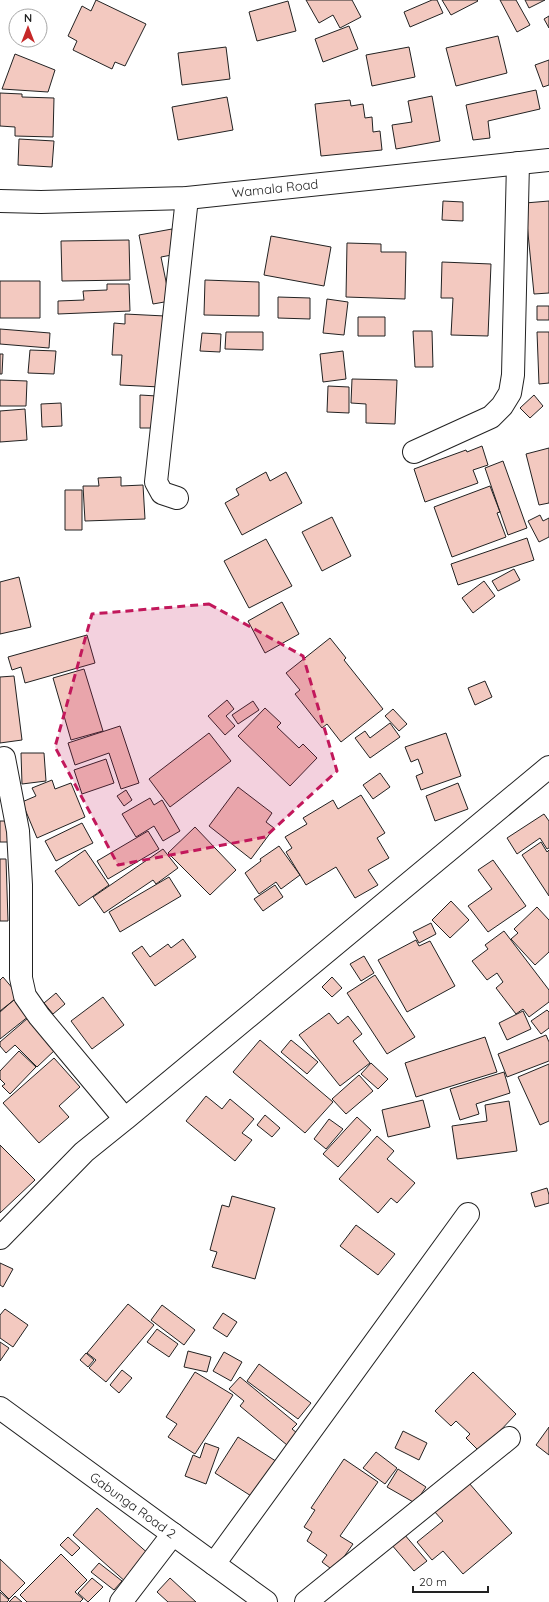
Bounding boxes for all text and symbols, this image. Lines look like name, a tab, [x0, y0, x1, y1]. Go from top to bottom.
north arrow	[8, 8, 48, 48]
text: N	[24, 11, 32, 25]
street label: Wamala Road	[231, 176, 319, 200]
street label: Gabunga Road 2	[87, 1468, 179, 1542]
scale bar	[413, 1568, 488, 1594]
text: 20 m	[419, 1574, 447, 1589]

